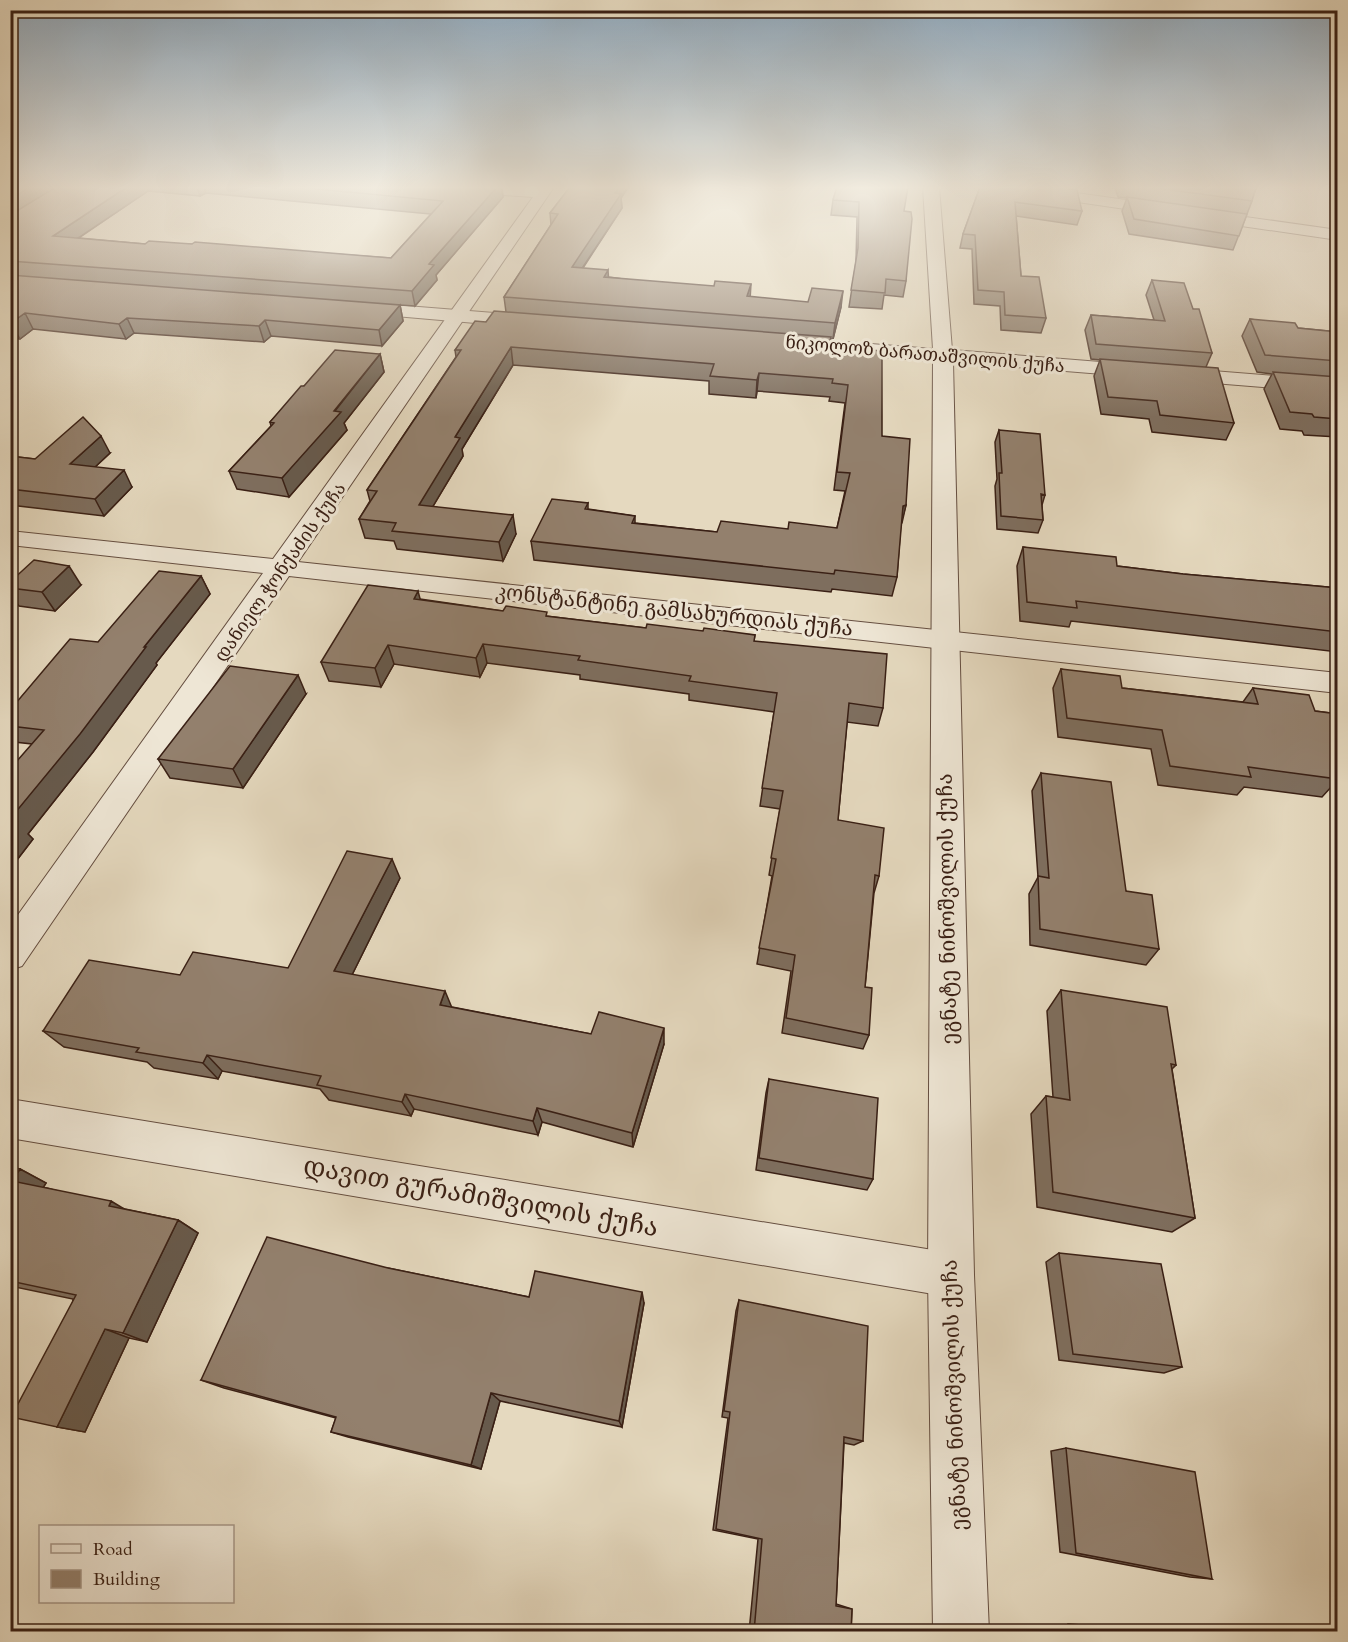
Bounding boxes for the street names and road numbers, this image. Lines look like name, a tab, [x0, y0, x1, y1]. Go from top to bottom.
street label: ნიკოლოზ ბარათაშვილის ქუჩა	[784, 330, 1066, 379]
street label: დანიელ ჭონქაძის ქუჩა	[209, 477, 352, 667]
street label: კონსტანტინე გამსახურდიას ქუჩა	[494, 577, 854, 644]
street label: ეგნატე ნინოშვილის ქუჩა	[931, 773, 964, 1045]
street label: დავით გურამიშვილის ქუჩა	[301, 1148, 661, 1245]
street label: ეგნატე ნინოშვილის ქუჩა	[935, 1259, 974, 1531]

